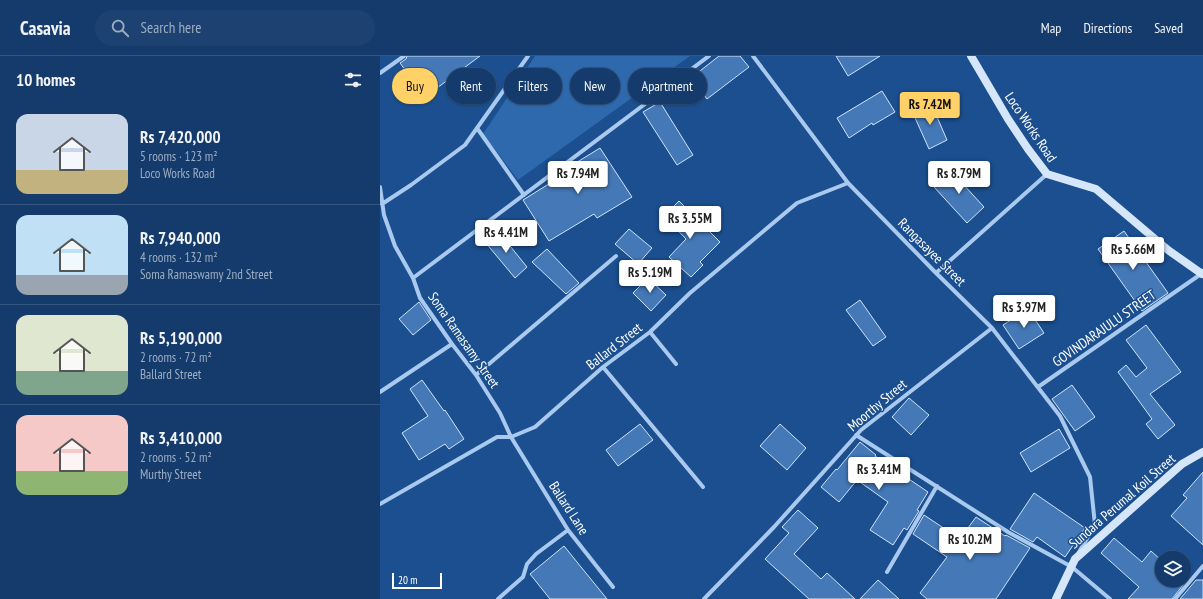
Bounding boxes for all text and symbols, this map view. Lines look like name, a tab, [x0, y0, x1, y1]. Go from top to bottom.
search box	[95, 10, 375, 46]
text: Casavia	[20, 16, 71, 40]
icon: search	[109, 17, 131, 39]
text: Search here	[141, 18, 202, 37]
text: Map	[1041, 19, 1061, 37]
text: Directions	[1083, 19, 1132, 37]
text: Saved	[1154, 19, 1183, 37]
chip: Buy	[392, 68, 438, 104]
chip: Rent	[446, 68, 496, 104]
chip: Filters	[504, 68, 562, 104]
chip: New	[570, 68, 620, 104]
chip: Apartment	[628, 68, 707, 104]
text: 10 homes	[16, 69, 75, 91]
icon: filters	[342, 69, 364, 91]
street label: Loco Works Road	[1001, 89, 1061, 165]
pin: Rs 7.42M	[889, 92, 971, 126]
text: Rs 7.42M	[909, 96, 951, 113]
text: Rs 7,420,000	[140, 126, 221, 148]
icon: home	[48, 130, 96, 178]
text: 5 rooms · 123 m²	[140, 148, 218, 165]
pin: Rs 7.94M	[537, 161, 619, 195]
pin: Rs 8.79M	[918, 161, 1000, 195]
text: Loco Works Road	[140, 165, 215, 182]
text: Rs 7.94M	[557, 165, 599, 182]
text: Rs 8.79M	[937, 165, 981, 182]
pin: Rs 3.55M	[649, 206, 731, 240]
text: Rs 3.55M	[668, 210, 712, 227]
street label: Rangasayee Street	[894, 214, 970, 290]
pin: Rs 4.41M	[465, 220, 547, 254]
text: Rs 4.41M	[484, 224, 528, 241]
text: Rs 7,940,000	[140, 227, 221, 249]
icon: home	[48, 231, 96, 279]
pin: Rs 5.66M	[1092, 237, 1174, 271]
text: Rs 5.66M	[1111, 241, 1155, 258]
text: 4 rooms · 132 m²	[140, 249, 218, 266]
pin: Rs 5.19M	[609, 260, 691, 294]
text: Rs 5.19M	[628, 264, 672, 281]
text: Soma Ramaswamy 2nd Street	[140, 266, 273, 283]
street label: GOVINDARAJULU STREET	[1049, 285, 1160, 370]
street label: Soma Ramasamy Street	[424, 289, 504, 392]
pin: Rs 3.97M	[983, 295, 1065, 329]
text: Rs 3.97M	[1002, 299, 1046, 316]
street label: Ballard Street	[582, 318, 646, 373]
text: Rs 5,190,000	[140, 327, 222, 349]
icon: home	[48, 331, 96, 379]
text: 2 rooms · 72 m²	[140, 349, 212, 366]
text: Ballard Street	[140, 366, 201, 383]
street label: Moorthy Street	[844, 375, 910, 435]
text: Rs 3,410,000	[140, 427, 222, 449]
icon: home	[48, 431, 96, 479]
text: 2 rooms · 52 m²	[140, 449, 212, 466]
street label: Sundara Perumal Koil Street	[1065, 450, 1179, 552]
pin: Rs 3.41M	[838, 457, 920, 491]
text: Rs 3.41M	[857, 461, 901, 478]
text: Murthy Street	[140, 466, 201, 483]
street label: Ballard Lane	[545, 478, 593, 538]
pin: Rs 10.2M	[929, 527, 1011, 561]
text: Rs 10.2M	[948, 531, 992, 548]
map controls	[1155, 551, 1191, 587]
button: layers	[1155, 551, 1191, 587]
scale bar	[392, 571, 442, 590]
text: 20 m	[398, 573, 417, 587]

